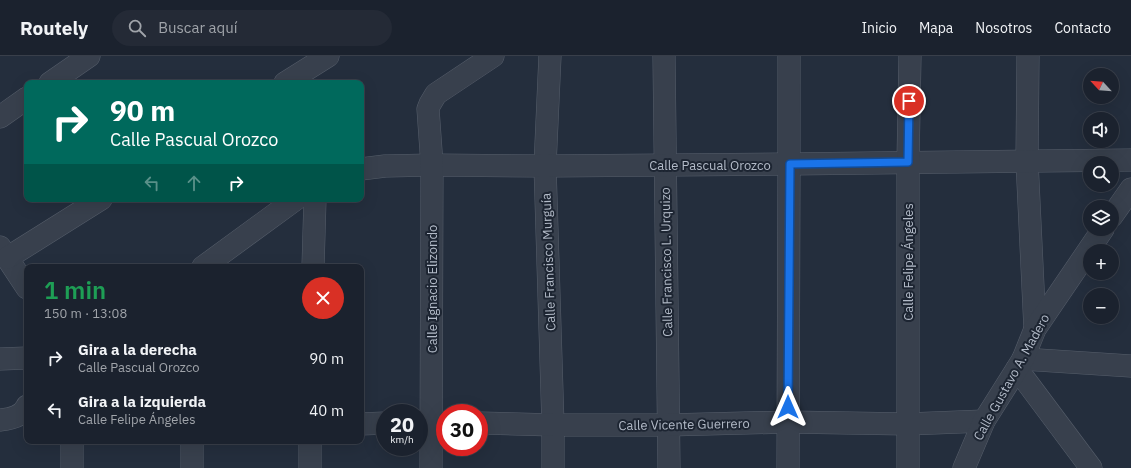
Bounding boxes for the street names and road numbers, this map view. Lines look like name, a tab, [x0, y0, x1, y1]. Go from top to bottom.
street label: Calle Pascual Orozco	[649, 157, 771, 174]
street label: Calle Francisco L. Urquizo	[657, 187, 676, 337]
street label: Calle Francisco Murguía	[538, 193, 559, 331]
street label: Calle Felipe Ángeles	[900, 203, 917, 321]
street label: Calle Ignacio Elizondo	[424, 225, 441, 353]
street label: Calle Gustavo A. Madero	[970, 311, 1053, 444]
street label: Calle Vicente Guerrero	[618, 415, 750, 434]

